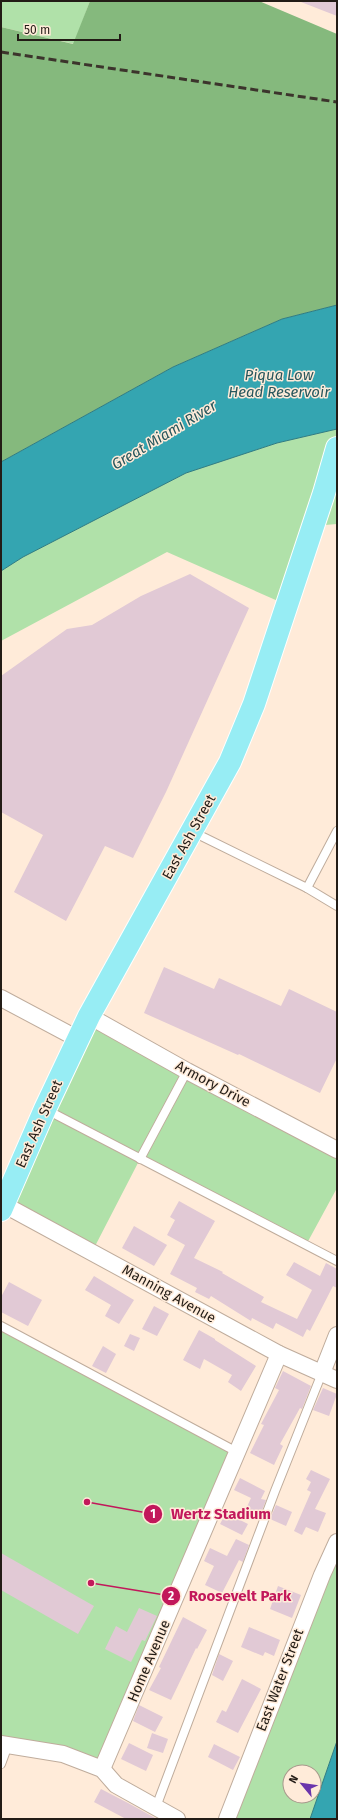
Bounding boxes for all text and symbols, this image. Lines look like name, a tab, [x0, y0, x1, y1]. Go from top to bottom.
scale bar	[18, 16, 120, 42]
text: 50 m	[24, 23, 50, 37]
water label: Piqua Low Head Reservoir	[228, 366, 331, 401]
water label: Great Miami River	[108, 396, 221, 473]
street label: East Ash Street	[159, 791, 220, 882]
street label: Armory Drive	[173, 1057, 253, 1111]
street label: East Ash Street	[12, 1076, 66, 1171]
street label: Manning Avenue	[119, 1261, 219, 1327]
callout: Wertz Stadium	[143, 1500, 279, 1527]
text: Wertz Stadium	[171, 1505, 271, 1523]
text: 1	[150, 1507, 156, 1521]
callout: Roosevelt Park	[161, 1583, 299, 1610]
text: Roosevelt Park	[189, 1587, 292, 1605]
text: 2	[168, 1589, 174, 1603]
street label: Home Avenue	[124, 1617, 174, 1705]
street label: East Water Street	[253, 1625, 308, 1734]
north arrow	[282, 1764, 322, 1804]
text: N	[286, 1773, 301, 1786]

